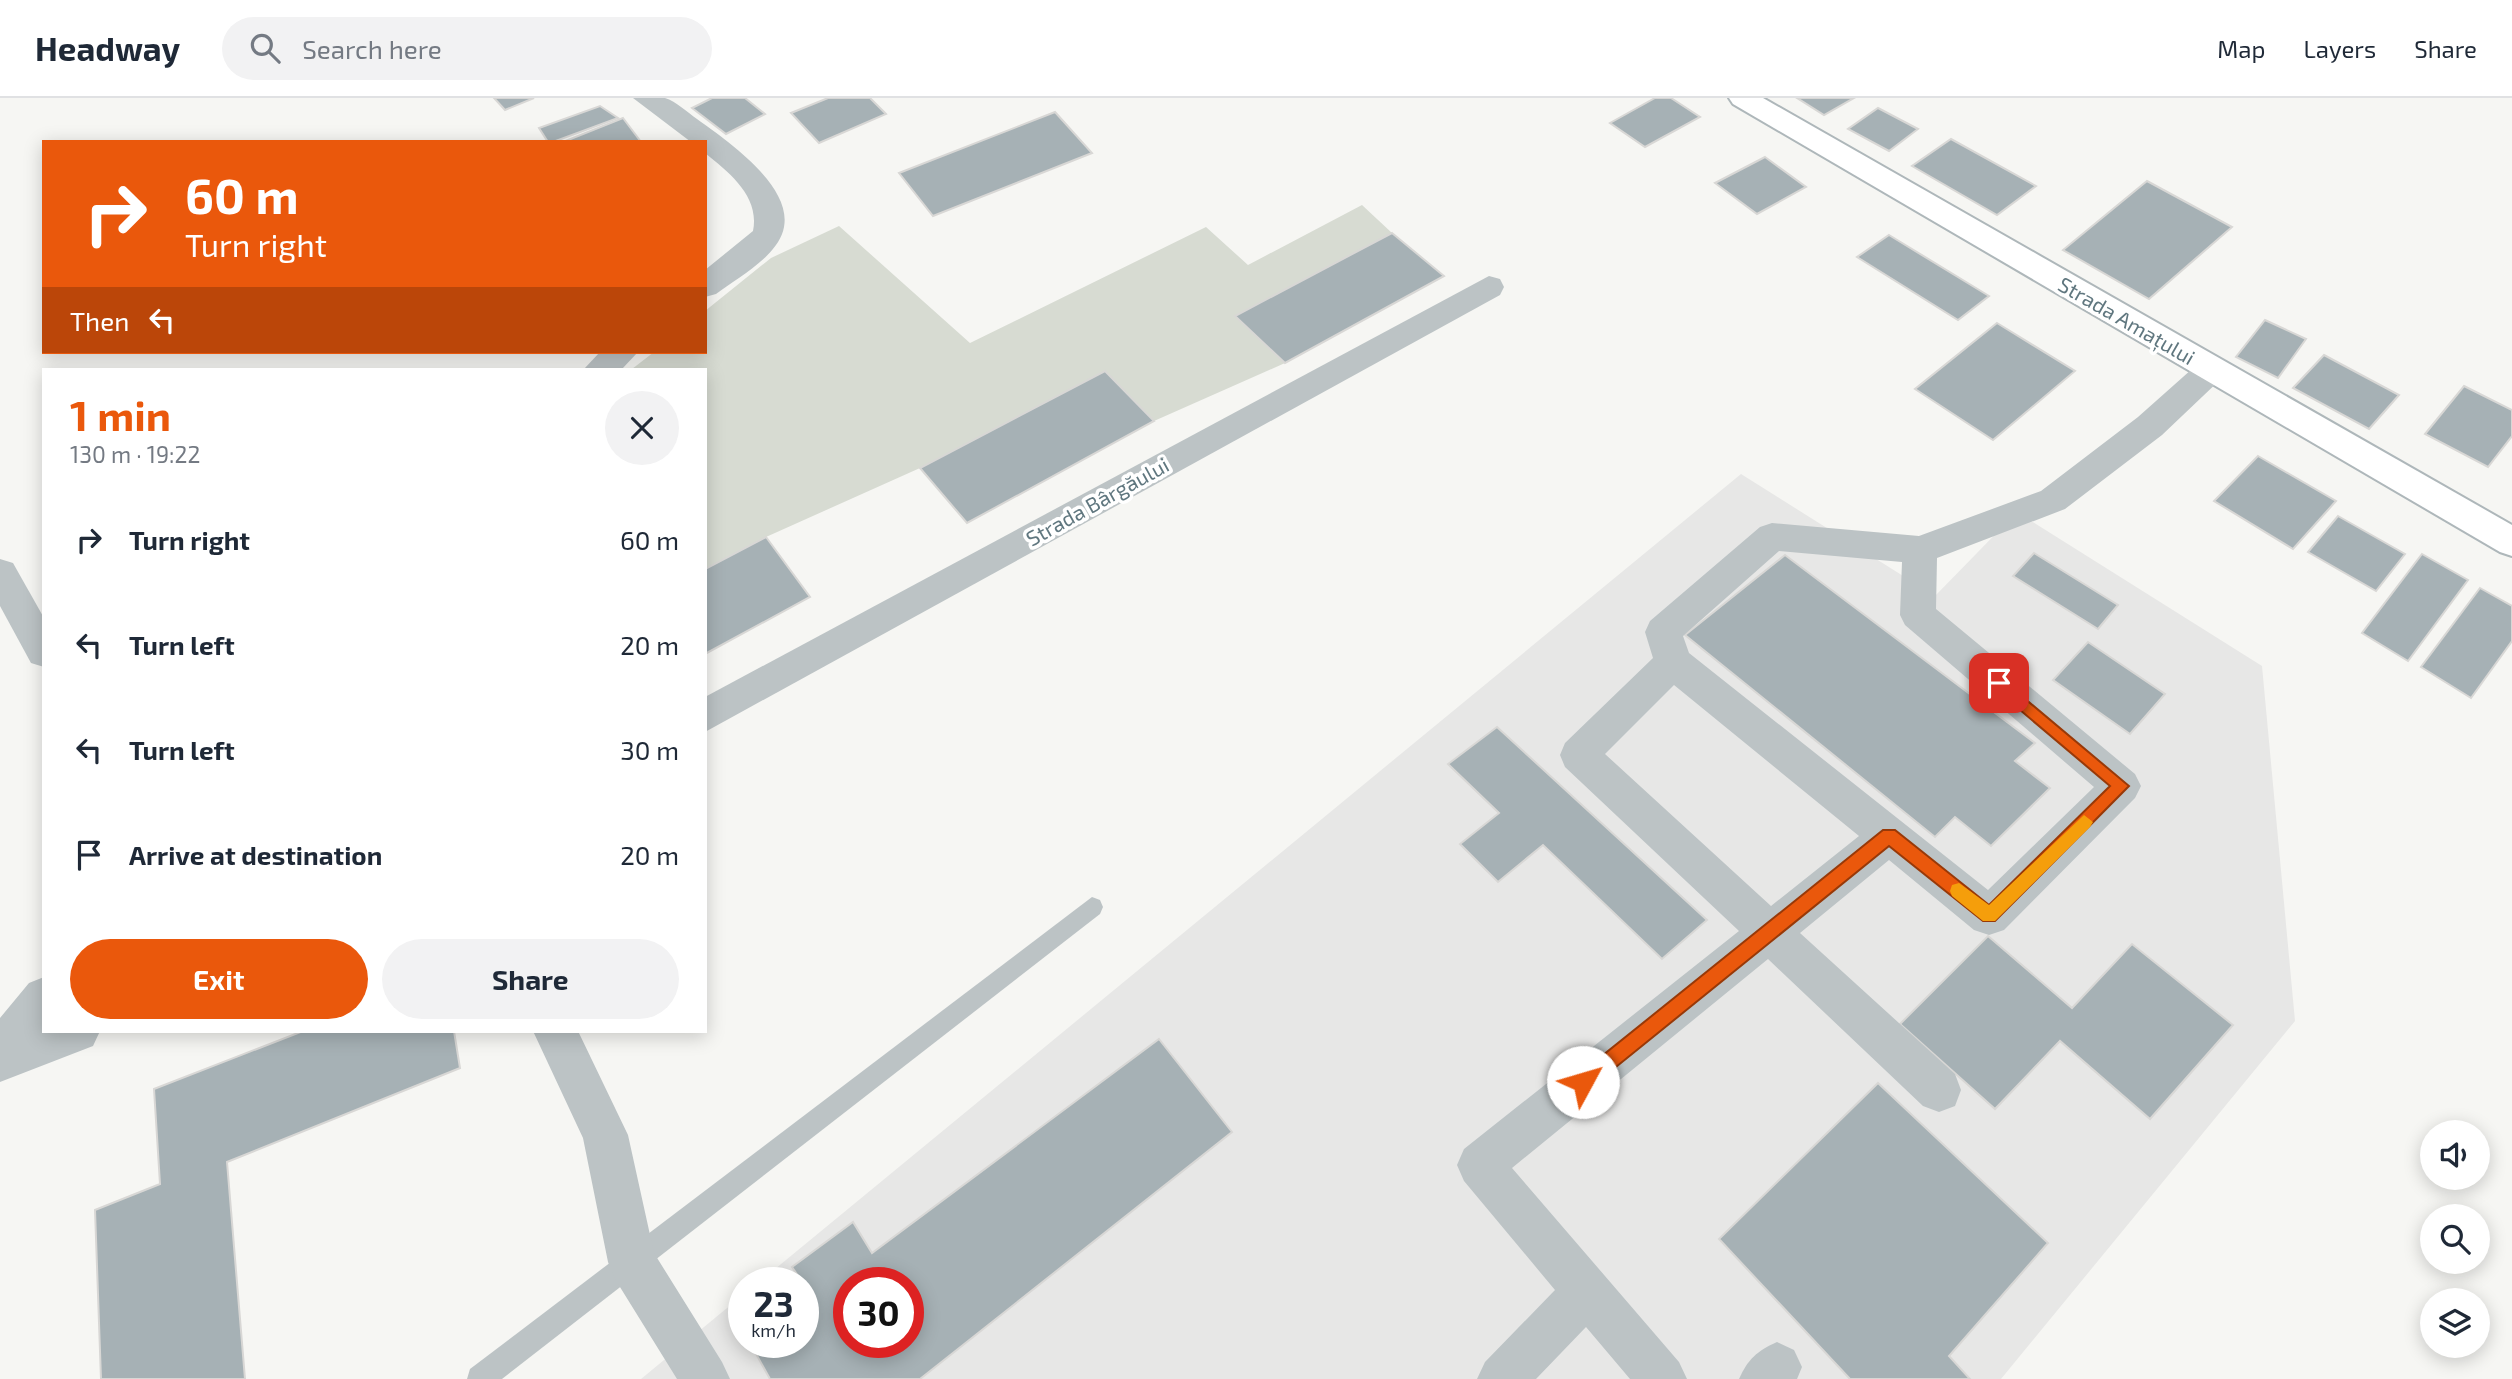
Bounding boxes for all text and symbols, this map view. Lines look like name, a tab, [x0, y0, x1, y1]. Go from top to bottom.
search box	[222, 17, 712, 80]
text: Headway	[35, 28, 180, 68]
icon: search	[246, 29, 284, 67]
text: Search here	[302, 33, 442, 64]
text: Map	[2217, 34, 2265, 63]
text: Layers	[2303, 34, 2376, 63]
text: Share	[2414, 34, 2477, 63]
text: 60 m	[185, 165, 299, 224]
icon: right	[70, 168, 161, 259]
text: Turn right	[185, 225, 327, 263]
street label: Strada Amațului	[2053, 271, 2200, 371]
icon: left	[143, 301, 181, 339]
text: Then	[70, 305, 129, 336]
text: 1 min	[70, 389, 171, 439]
button: close	[605, 391, 679, 465]
text: 130 m · 19:22	[70, 440, 200, 468]
street label: Strada Bârgăului	[1021, 451, 1173, 551]
icon: right	[70, 521, 108, 559]
text: Turn right	[129, 524, 250, 555]
text: 60 m	[620, 524, 679, 555]
icon: left	[70, 626, 108, 664]
text: Turn left	[129, 629, 235, 660]
text: 20 m	[620, 629, 679, 660]
pin	[1969, 653, 2029, 713]
icon: arrive	[1980, 664, 2018, 702]
icon: left	[70, 731, 108, 769]
text: Turn left	[129, 734, 235, 765]
text: 30 m	[620, 734, 679, 765]
icon: arrive	[70, 836, 108, 874]
text: Arrive at destination	[129, 839, 382, 870]
text: 20 m	[620, 839, 679, 870]
button: Exit	[70, 939, 368, 1019]
button: Share	[382, 939, 679, 1019]
position arrow	[1546, 1045, 1620, 1119]
map controls	[2420, 1120, 2490, 1358]
button: sound	[2420, 1120, 2490, 1190]
button: search	[2420, 1204, 2490, 1274]
speed limit sign: 30	[833, 1267, 924, 1358]
text: 23	[753, 1282, 794, 1324]
button: layers	[2420, 1288, 2490, 1358]
text: km/h	[751, 1319, 796, 1341]

